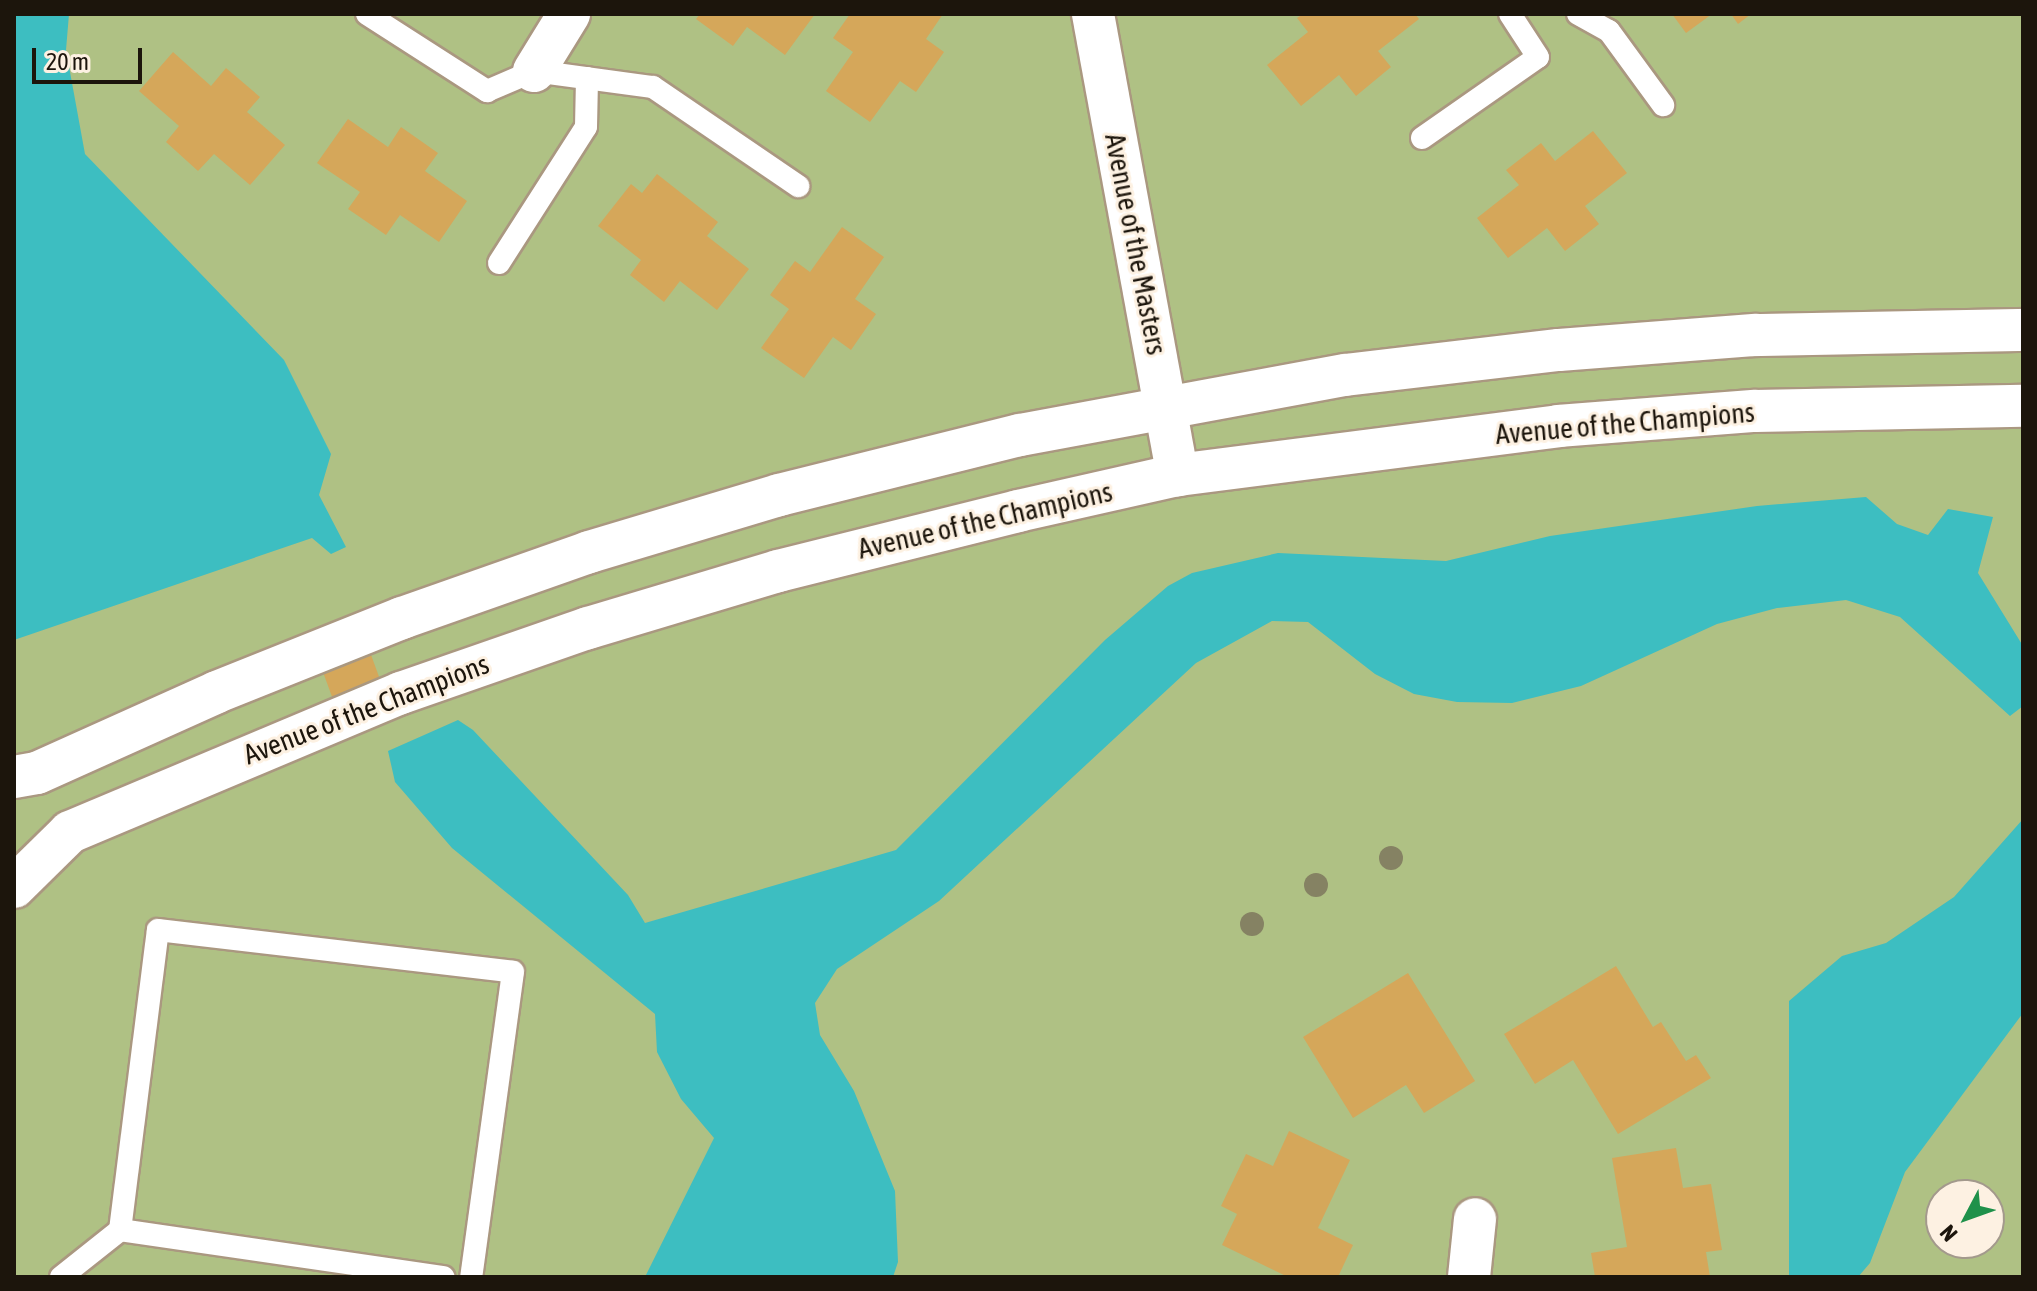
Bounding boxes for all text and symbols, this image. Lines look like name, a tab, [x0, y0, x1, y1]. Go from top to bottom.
scale bar	[36, 32, 146, 82]
text: 20 m	[46, 48, 89, 75]
street label: Avenue of the Masters	[1098, 131, 1174, 357]
street label: Avenue of the Champions	[1494, 395, 1756, 451]
street label: Avenue of the Champions	[855, 474, 1115, 566]
street label: Avenue of the Champions	[239, 647, 493, 771]
north arrow	[1925, 1179, 2005, 1259]
text: N	[1934, 1220, 1962, 1247]

